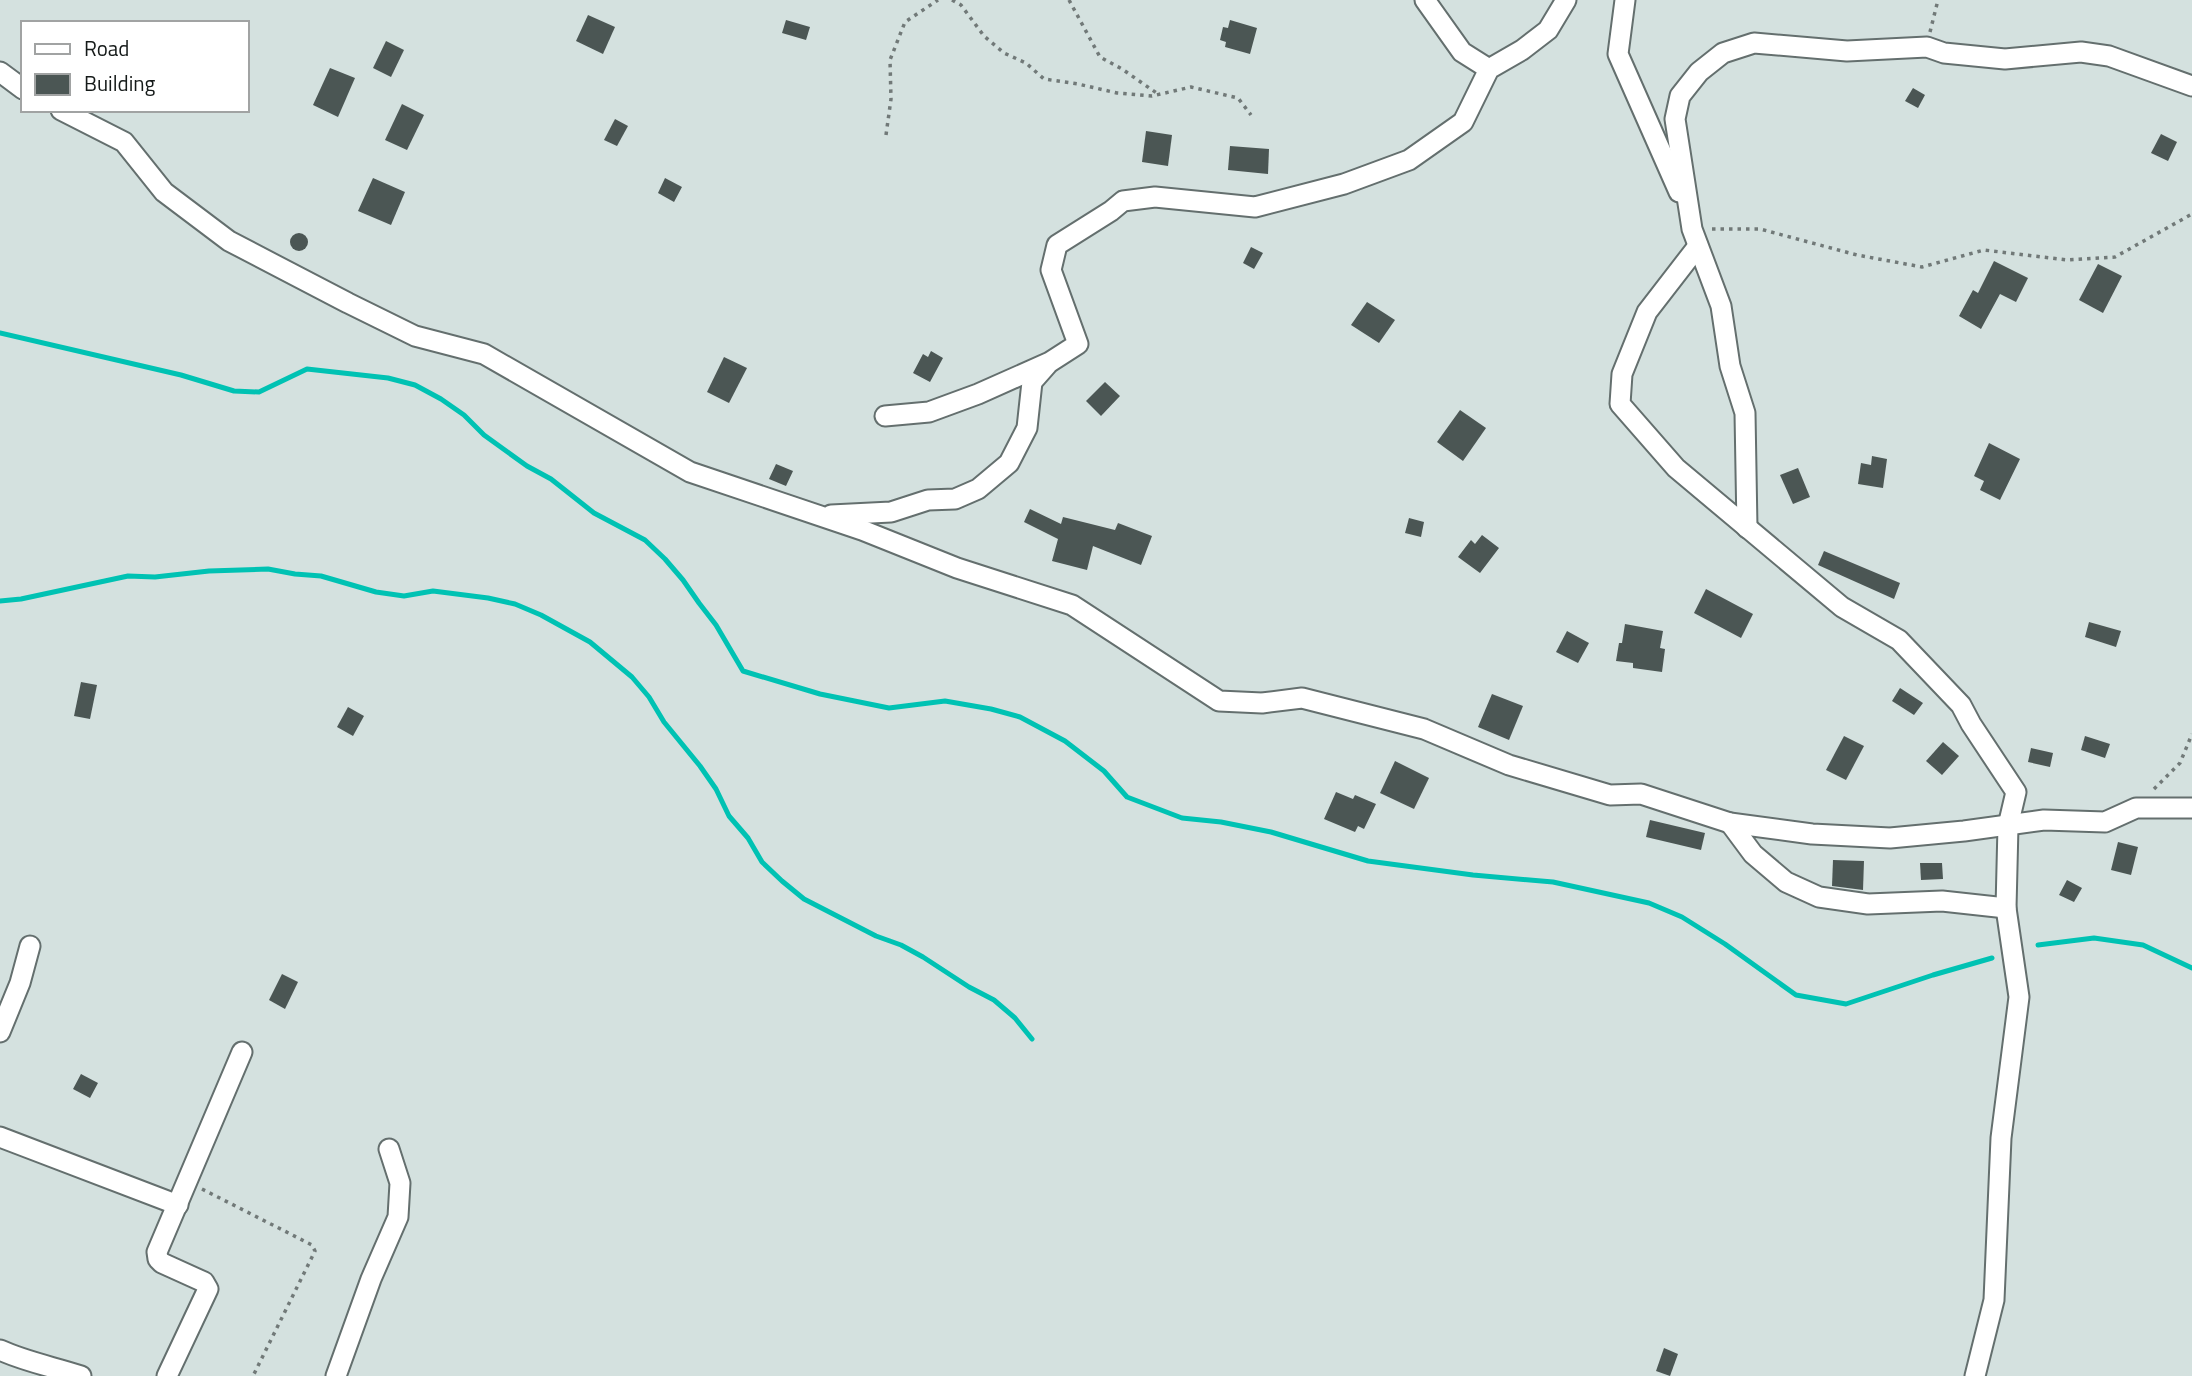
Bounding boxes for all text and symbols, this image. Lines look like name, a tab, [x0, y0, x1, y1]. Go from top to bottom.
legend	[21, 21, 248, 112]
text: Road	[84, 32, 129, 64]
text: Building	[84, 67, 156, 99]

